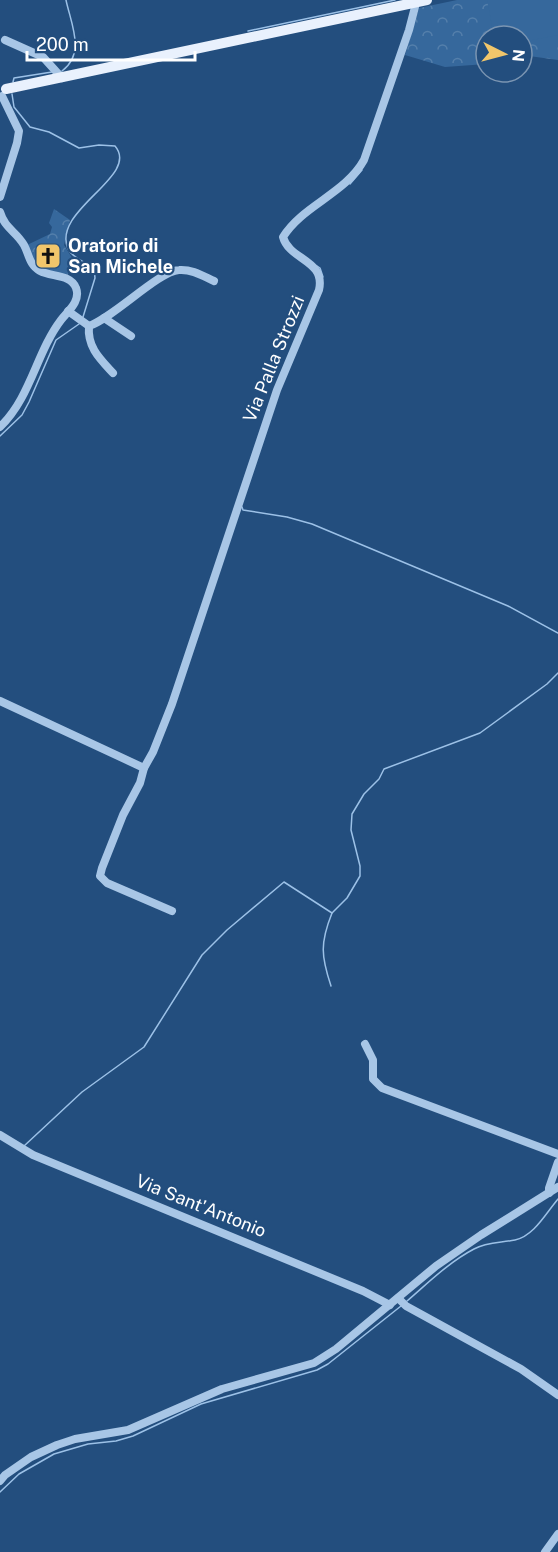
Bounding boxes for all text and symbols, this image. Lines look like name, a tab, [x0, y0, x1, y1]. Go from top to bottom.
scale bar	[27, 24, 195, 62]
north arrow	[474, 24, 534, 84]
text: 200 m	[36, 34, 89, 55]
text: N	[508, 48, 529, 63]
place label: Oratorio di San Michele	[68, 235, 173, 277]
church icon: Oratorio di San Michele	[33, 241, 63, 271]
street label: Via Palla Strozzi	[239, 293, 308, 425]
street label: Via Sant'Antonio	[133, 1170, 269, 1241]

